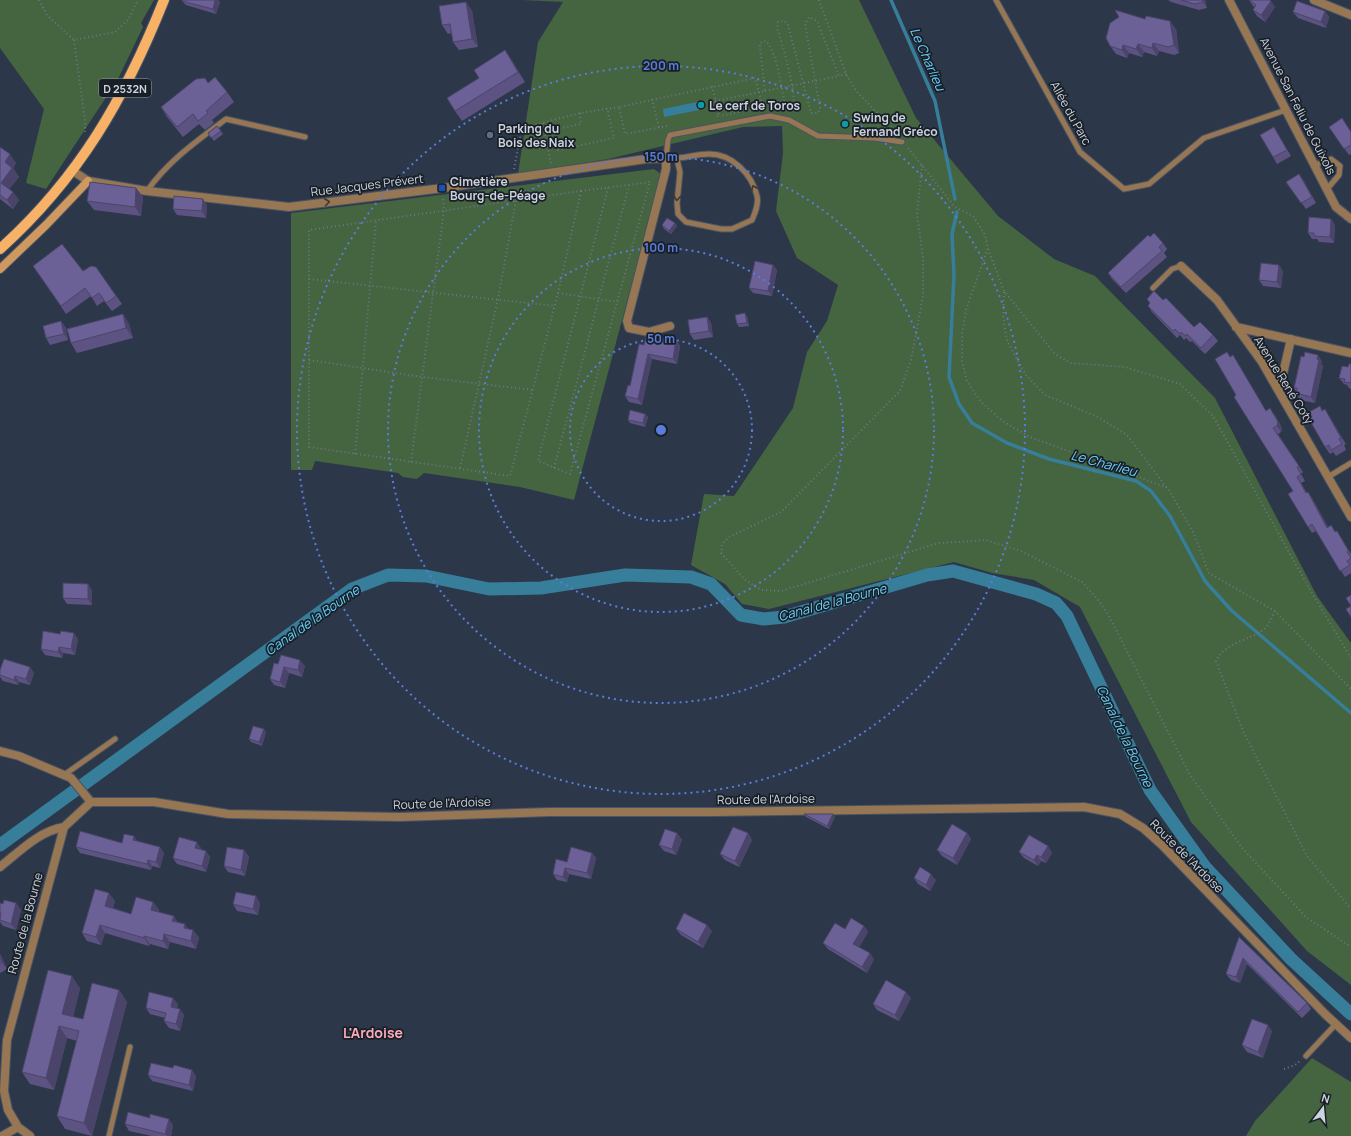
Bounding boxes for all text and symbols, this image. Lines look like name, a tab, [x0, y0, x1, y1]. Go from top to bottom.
water label: Le Charlieu	[906, 25, 950, 94]
street label: Avenue San Feliu de Guixols	[1256, 34, 1340, 178]
text: 200 m	[643, 57, 679, 74]
street label: Allée du Parc	[1046, 78, 1096, 148]
road number: D 2532N	[99, 79, 151, 97]
place label: Le cerf de Toros	[709, 97, 800, 114]
marker: Le cerf de Toros	[696, 100, 706, 110]
place label: Swing de Fernand Gréco	[853, 109, 938, 140]
marker: Swing de Fernand Gréco	[840, 119, 850, 129]
place label: Parking du Bois des Naix	[498, 120, 575, 151]
marker: Parking du Bois des Naix	[485, 130, 495, 140]
text: 150 m	[644, 148, 678, 165]
street label: Rue Jacques Prévert	[310, 170, 424, 200]
place label: Cimetière Bourg-de-Péage	[450, 173, 545, 204]
marker: Cimetière Bourg-de-Péage	[437, 183, 447, 193]
one-way arrow	[751, 185, 759, 193]
one-way arrow	[673, 195, 682, 201]
one-way arrow	[324, 198, 331, 207]
text: 100 m	[644, 239, 678, 256]
text: 50 m	[647, 330, 675, 347]
street label: Avenue René Coty	[1250, 333, 1318, 428]
centre of rings	[654, 423, 668, 437]
water label: Le Charlieu	[1069, 446, 1140, 481]
water label: Canal de la Bourne	[776, 579, 889, 625]
water label: Canal de la Bourne	[261, 580, 364, 659]
water label: Canal de la Bourne	[1093, 682, 1158, 791]
street label: Route de l'Ardoise	[717, 790, 815, 808]
street label: Route de l'Ardoise	[393, 793, 491, 813]
street label: Route de l'Ardoise	[1146, 815, 1228, 897]
street label: Route de la Bourne	[3, 870, 47, 976]
district label: L'Ardoise	[343, 1023, 403, 1042]
north arrow	[1303, 1088, 1343, 1128]
text: N	[1320, 1090, 1332, 1106]

